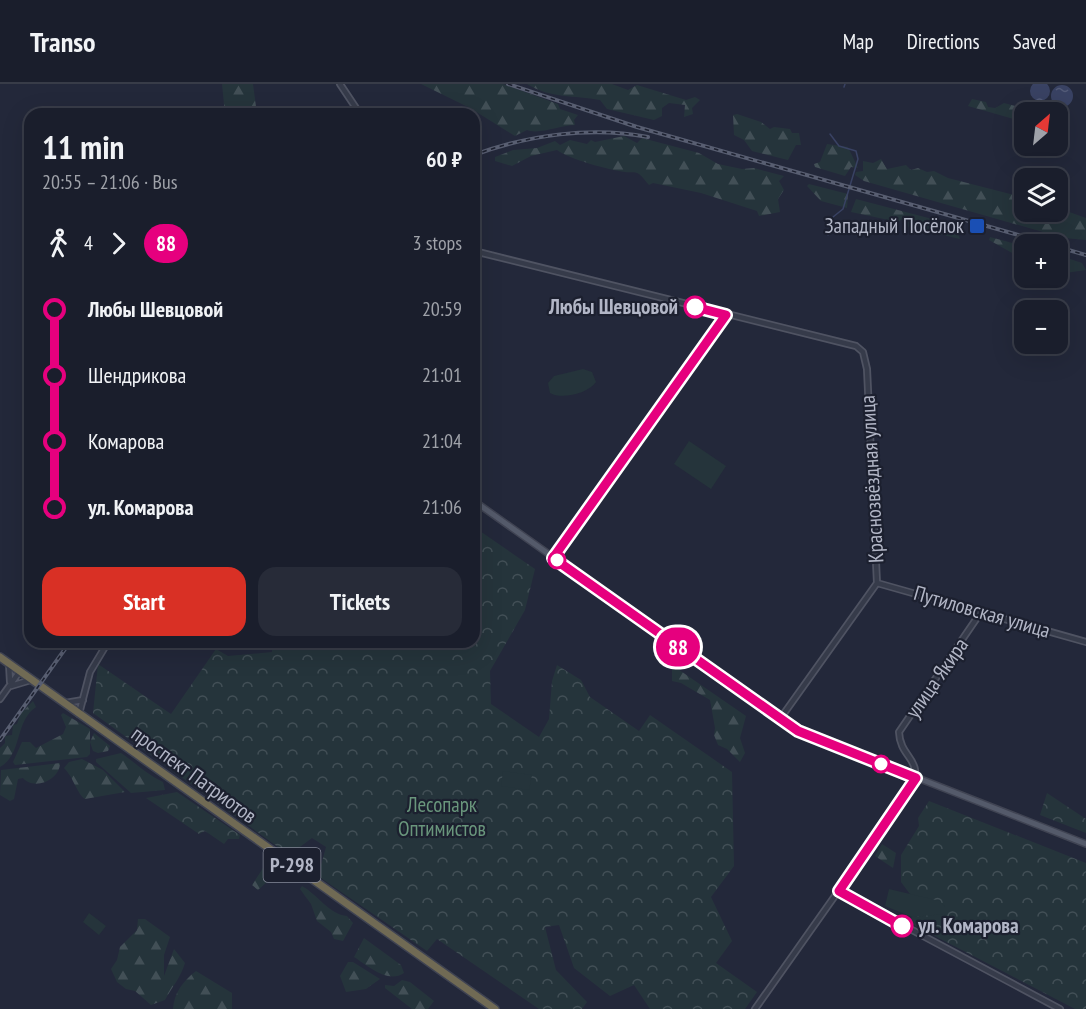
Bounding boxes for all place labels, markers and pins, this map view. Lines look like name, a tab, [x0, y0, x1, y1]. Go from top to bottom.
place label: Западный Посёлок	[824, 212, 964, 239]
marker: Западный Посёлок	[968, 217, 986, 235]
place label: Любы Шевцовой	[548, 293, 678, 320]
marker: Любы Шевцовой	[684, 296, 706, 318]
unlabelled marker	[548, 551, 566, 569]
unlabelled marker	[872, 755, 890, 773]
place label: ул. Комарова	[917, 912, 1019, 939]
marker: ул. Комарова	[891, 915, 913, 937]

